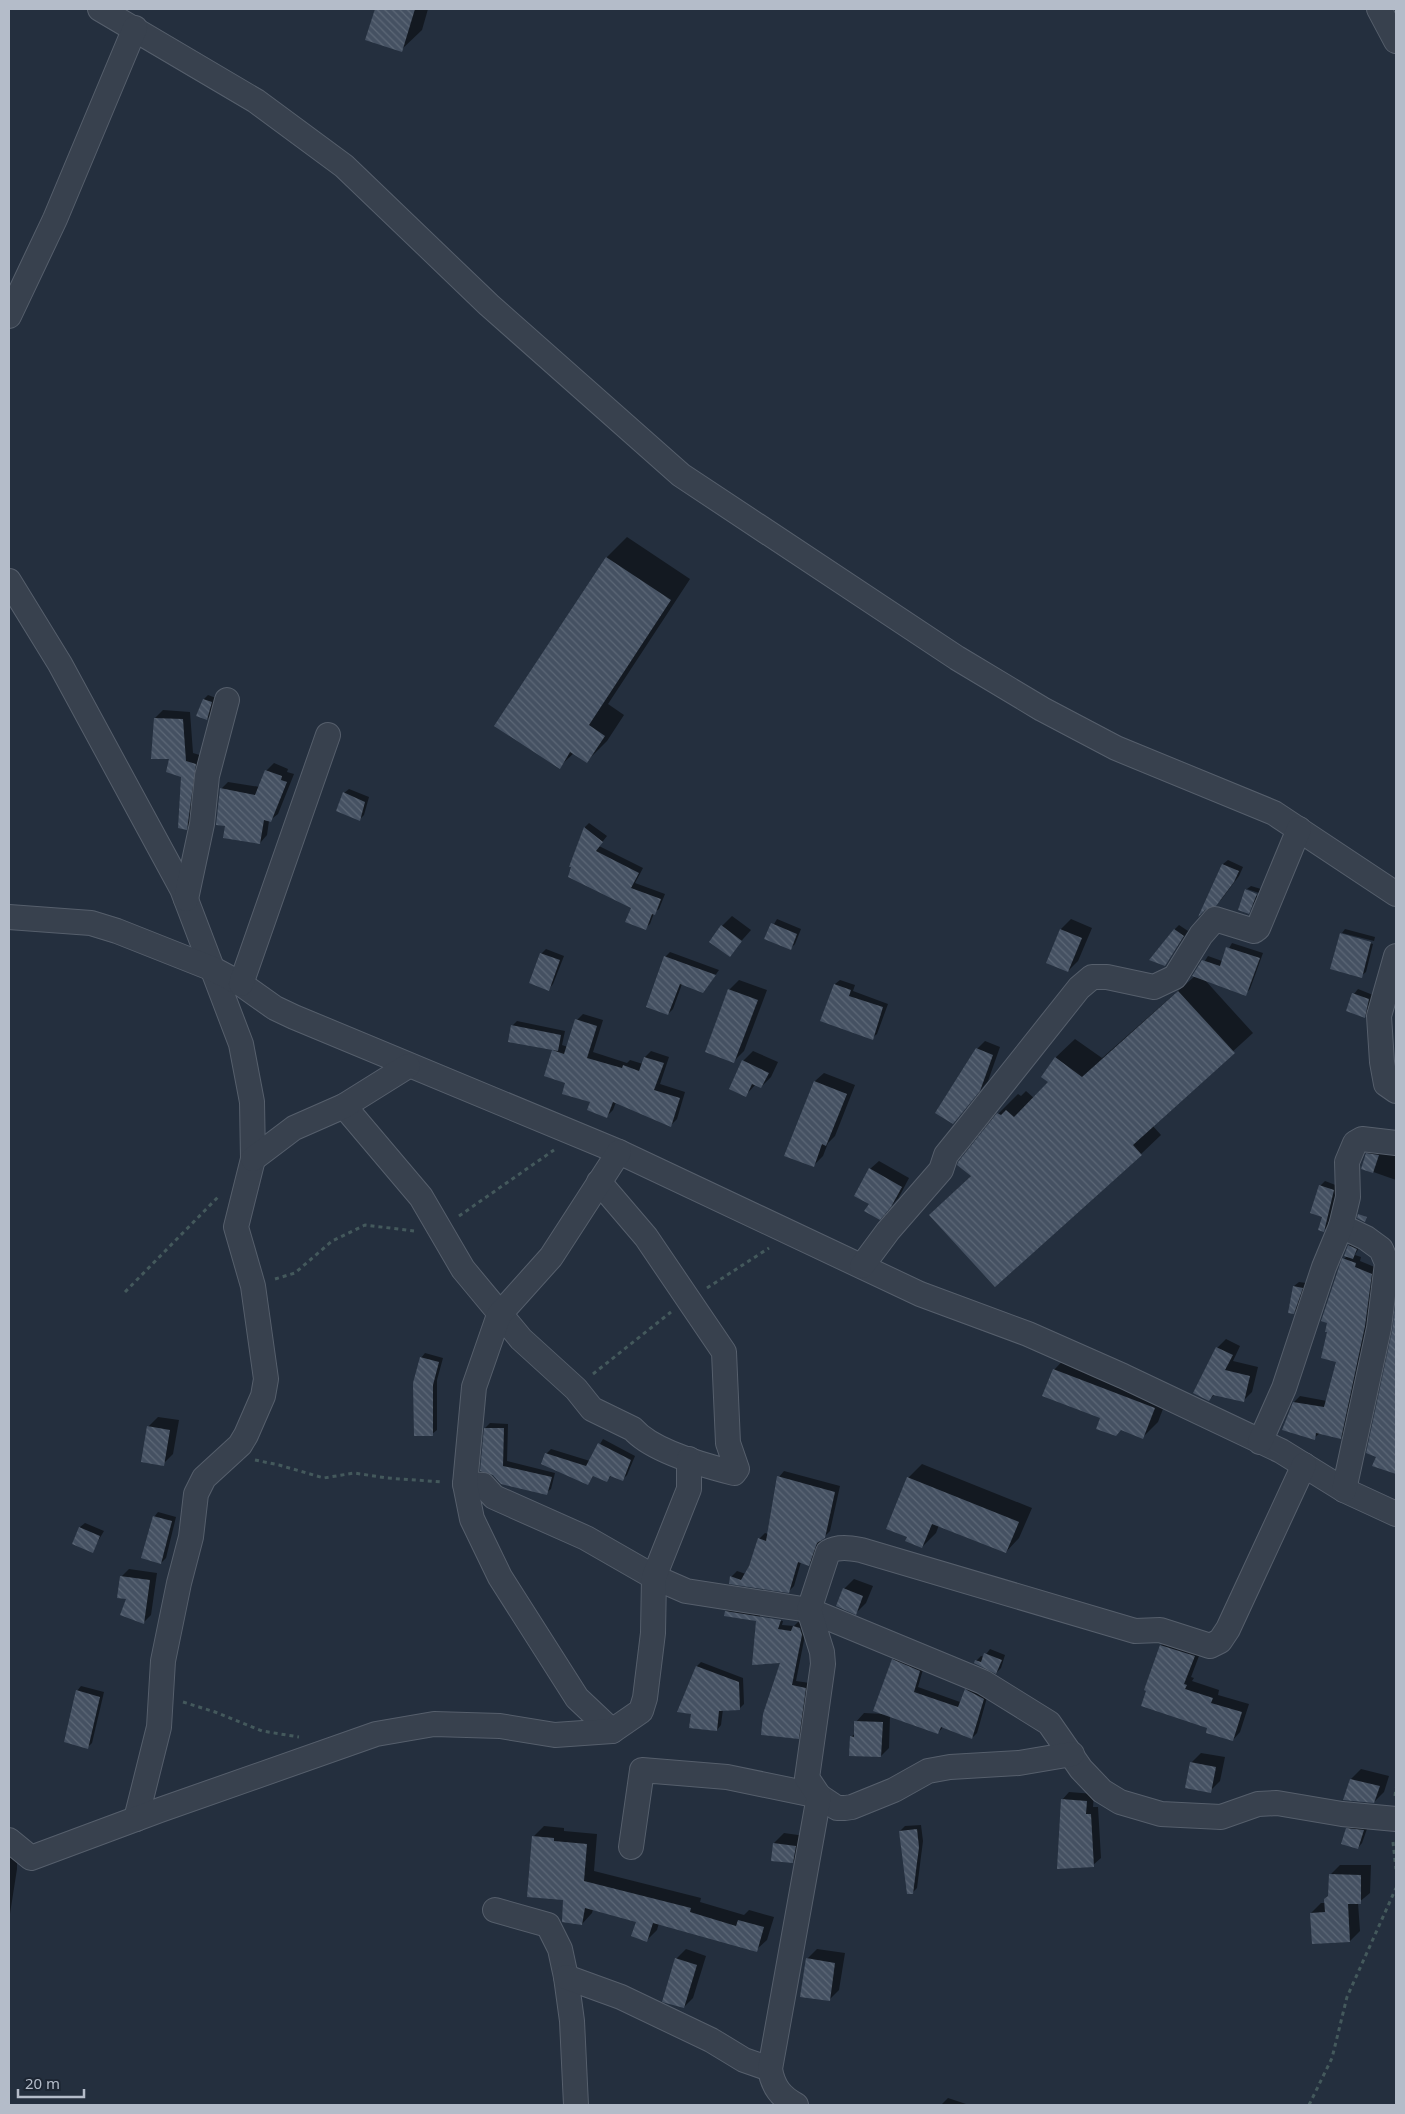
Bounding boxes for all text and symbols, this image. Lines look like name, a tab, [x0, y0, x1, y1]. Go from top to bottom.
scale bar	[18, 2066, 84, 2098]
text: 20 m	[25, 2073, 60, 2093]

